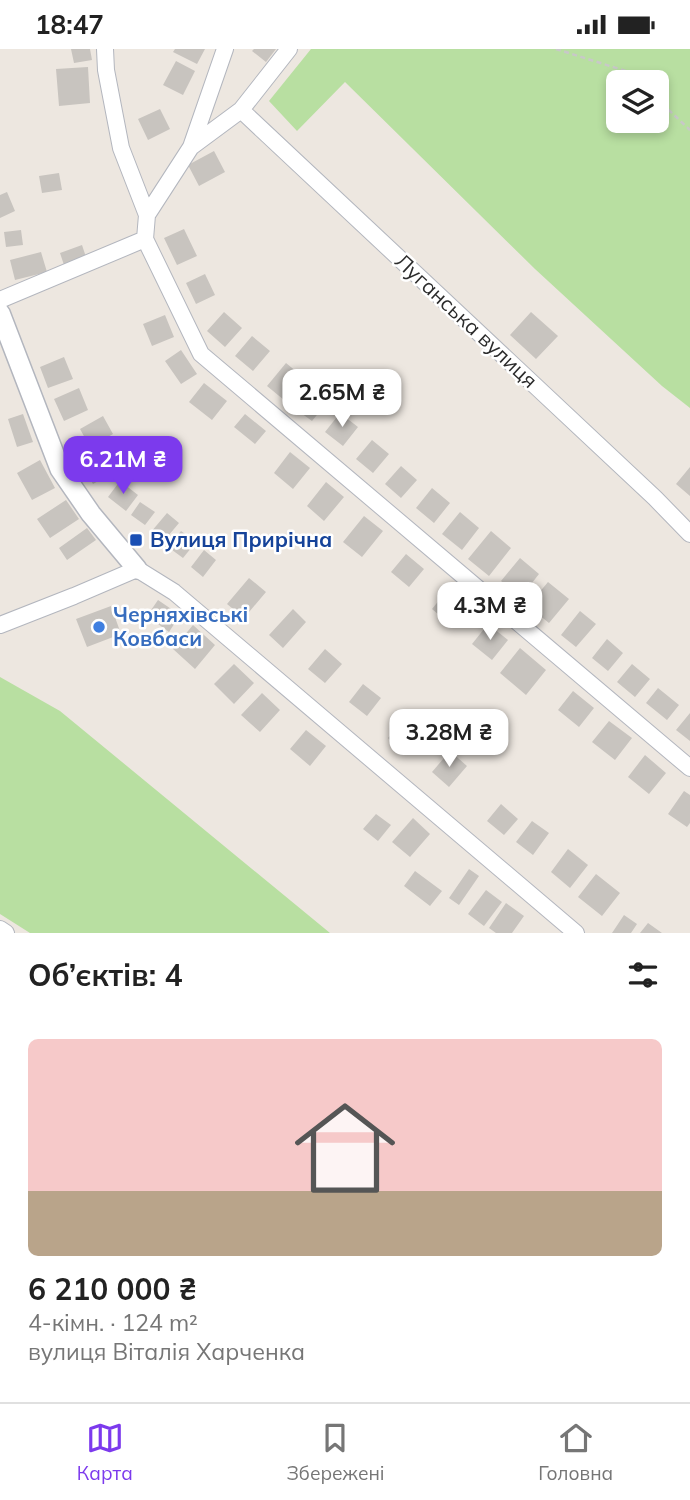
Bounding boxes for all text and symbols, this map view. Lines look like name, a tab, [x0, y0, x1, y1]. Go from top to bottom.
text: 18:47	[35, 8, 104, 41]
map controls	[606, 70, 669, 133]
button: layers	[606, 70, 669, 133]
street label: Луганська вулиця	[390, 248, 543, 393]
pin: 2.65M ₴	[277, 369, 407, 429]
text: 2.65M ₴	[298, 377, 386, 406]
pin: 6.21M ₴	[58, 437, 188, 496]
text: 6.21M ₴	[79, 444, 167, 473]
place label: Вулиця Прирічна	[150, 526, 332, 552]
marker: Вулиця Прирічна	[128, 532, 144, 548]
pin: 4.3M ₴	[433, 583, 547, 642]
text: 4.3M ₴	[453, 590, 527, 619]
place label: Черняхівські Ковбаси	[113, 601, 248, 651]
marker: Черняхівські Ковбаси	[91, 619, 107, 635]
pin: 3.28M ₴	[384, 709, 514, 769]
text: 3.28M ₴	[405, 717, 493, 746]
text: Об’єктів: 4	[28, 956, 182, 994]
icon: filters	[624, 956, 662, 994]
icon: home	[282, 1085, 408, 1211]
text: 6 210 000 ₴	[28, 1270, 197, 1308]
text: 4-кімн. · 124 m²	[28, 1308, 198, 1337]
text: вулиця Віталія Харченка	[28, 1337, 305, 1366]
tab: Карта	[77, 1419, 133, 1485]
tab: Збережені	[286, 1419, 385, 1485]
tab: Головна	[538, 1419, 613, 1485]

